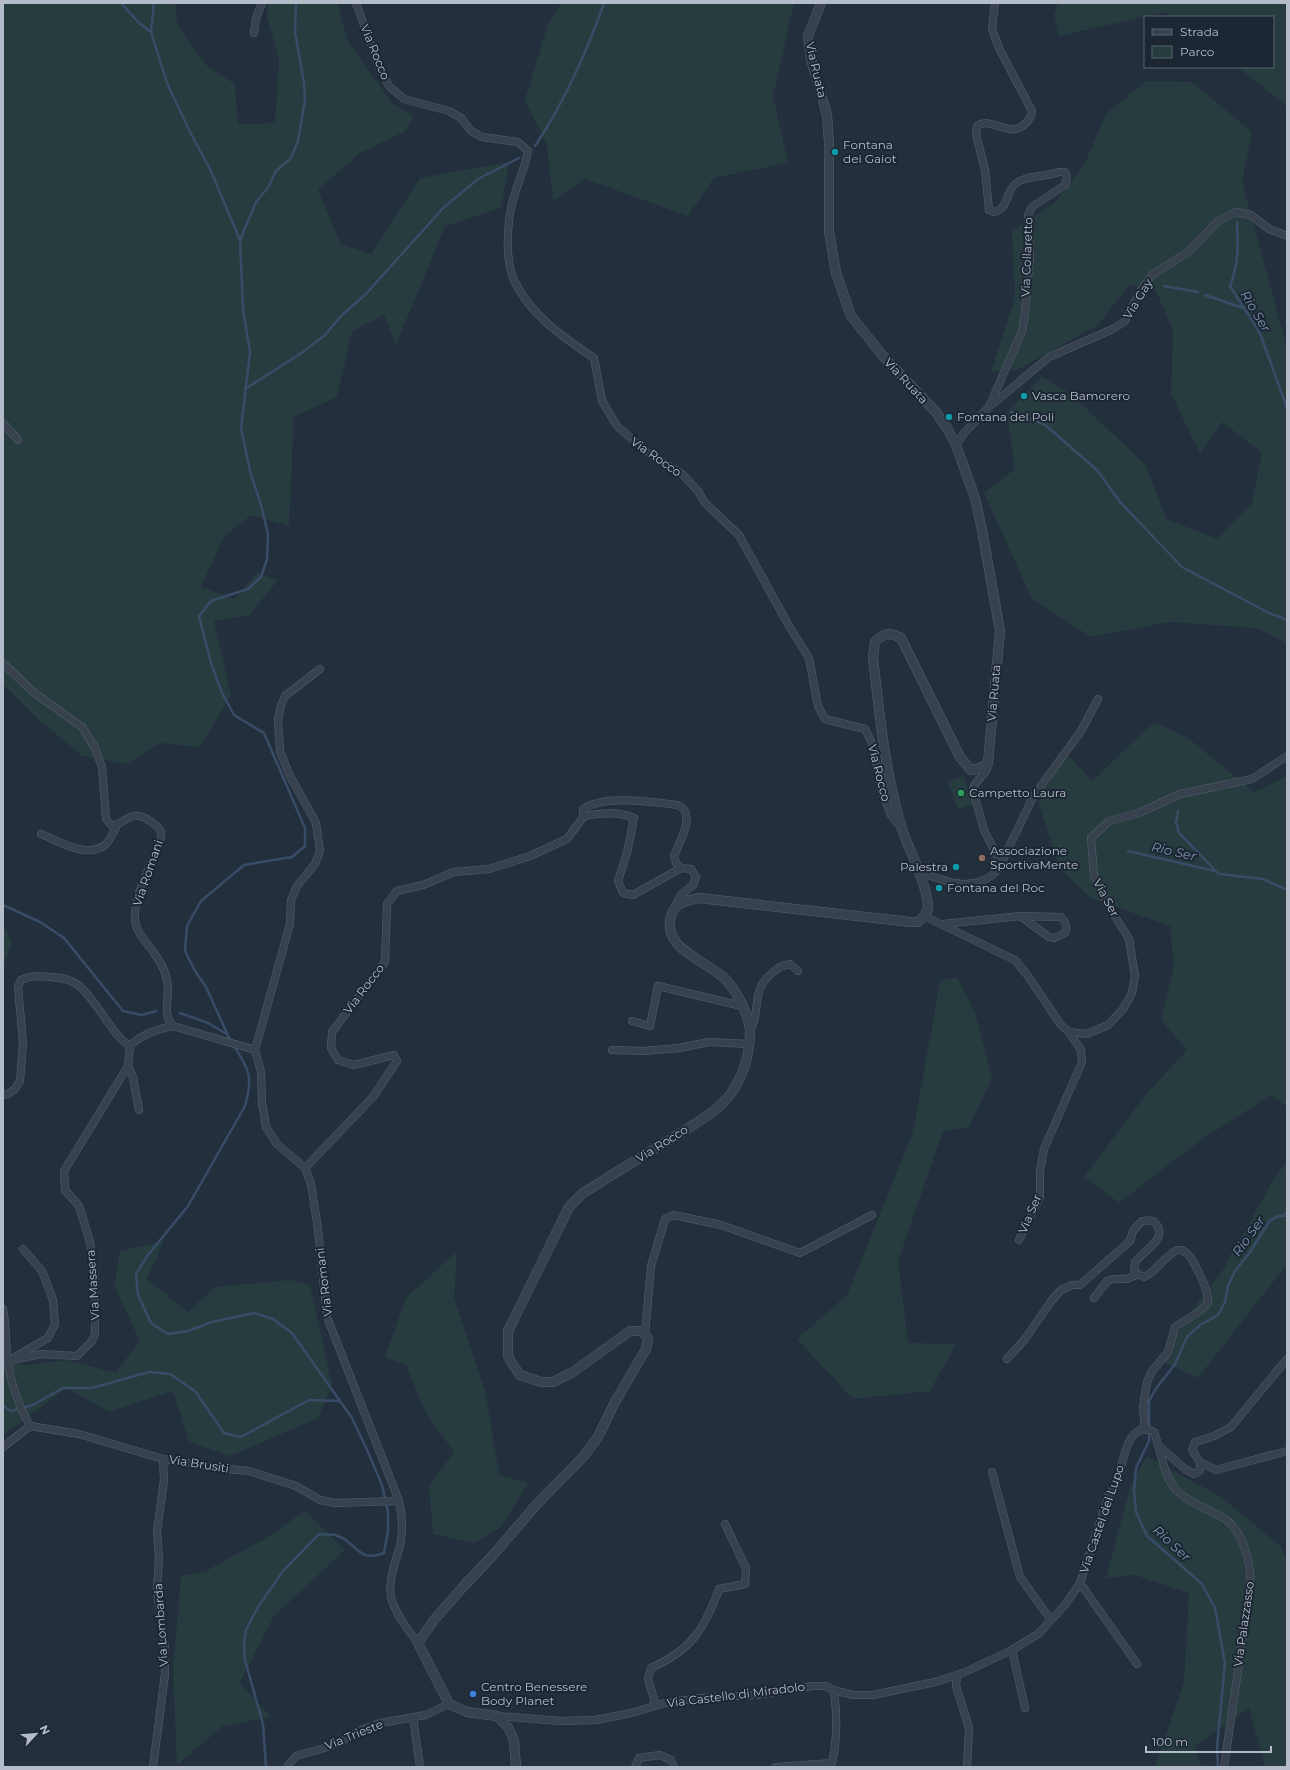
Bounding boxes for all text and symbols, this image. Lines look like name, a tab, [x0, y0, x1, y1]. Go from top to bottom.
legend	[1144, 16, 1274, 68]
street label: Via Rocco	[358, 22, 393, 82]
text: Strada	[1180, 24, 1219, 39]
street label: Via Ruata	[803, 40, 830, 99]
text: Parco	[1180, 44, 1214, 59]
place label: Fontana dei Gaiot	[843, 137, 897, 166]
marker: Fontana dei Gaiot	[830, 147, 840, 157]
street label: Via Collaretto	[1018, 217, 1035, 297]
street label: Via Gay	[1120, 275, 1156, 322]
water label: Rio Ser	[1237, 287, 1275, 335]
street label: Via Ruata	[881, 355, 931, 407]
place label: Vasca Bamorero	[1032, 388, 1130, 403]
marker: Vasca Bamorero	[1019, 391, 1029, 401]
place label: Fontana del Poli	[957, 409, 1054, 424]
marker: Fontana del Poli	[944, 412, 954, 422]
street label: Via Rocco	[628, 434, 685, 480]
street label: Via Ruata	[984, 664, 1003, 722]
street label: Via Rocco	[865, 743, 894, 803]
place label: Campetto Laura	[969, 785, 1066, 800]
marker: Campetto Laura	[956, 788, 966, 798]
street label: Via Romani	[129, 838, 166, 908]
water label: Rio Ser	[1150, 838, 1199, 864]
place label: Associazione SportivaMente	[990, 843, 1078, 872]
marker: Associazione SportivaMente	[977, 853, 987, 863]
place label: Palestra	[900, 859, 948, 874]
marker: Palestra	[951, 862, 961, 872]
street label: Via Ser	[1090, 876, 1123, 920]
place label: Fontana del Roc	[947, 880, 1045, 895]
marker: Fontana del Roc	[934, 883, 944, 893]
street label: Via Rocco	[340, 961, 387, 1017]
street label: Via Rocco	[633, 1122, 691, 1165]
street label: Via Ser	[1015, 1192, 1045, 1236]
water label: Rio Ser	[1228, 1212, 1268, 1259]
street label: Via Romani	[312, 1247, 335, 1317]
street label: Via Massera	[83, 1249, 102, 1321]
street label: Via Brusiti	[168, 1451, 230, 1476]
street label: Via Castel del Lupo	[1076, 1463, 1127, 1575]
water label: Rio Ser	[1150, 1522, 1195, 1565]
street label: Via Palazzasso	[1230, 1580, 1257, 1668]
street label: Via Lombarda	[150, 1583, 171, 1667]
place label: Centro Benessere Body Planet	[481, 1679, 587, 1708]
street label: Via Castello di Miradolo	[666, 1679, 806, 1710]
marker: Centro Benessere Body Planet	[468, 1689, 478, 1699]
north arrow	[16, 1714, 56, 1754]
street label: Via Trieste	[323, 1716, 385, 1753]
text: N	[37, 1723, 53, 1737]
scale bar	[1146, 1728, 1271, 1754]
text: 100 m	[1152, 1734, 1188, 1749]

